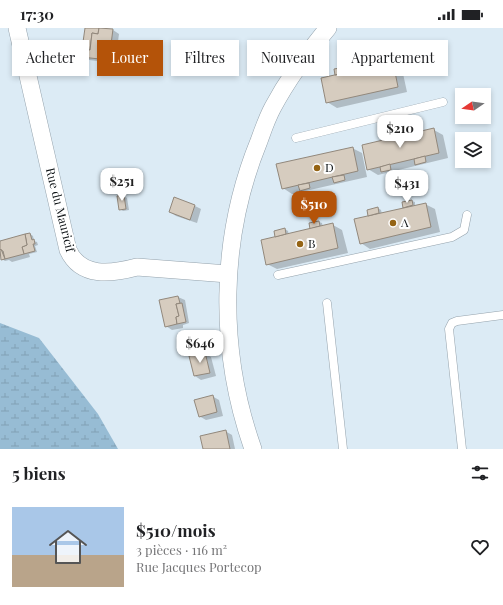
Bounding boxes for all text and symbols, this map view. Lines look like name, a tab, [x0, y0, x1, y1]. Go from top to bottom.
text: 17:30	[20, 4, 54, 24]
chip: Acheter	[12, 40, 89, 76]
chip: Louer	[97, 40, 163, 76]
chip: Filtres	[171, 40, 239, 76]
chip: Nouveau	[247, 40, 329, 76]
chip: Appartement	[337, 40, 448, 76]
north arrow	[455, 88, 491, 124]
map controls	[455, 88, 491, 168]
pin: $210	[376, 115, 424, 149]
text: $210	[386, 119, 414, 136]
button: layers	[455, 132, 491, 168]
place label: D	[325, 159, 334, 175]
marker: D	[312, 163, 322, 173]
street label: Rue du Mauricif	[43, 166, 79, 255]
pin: $251	[98, 168, 146, 202]
pin: $431	[383, 170, 431, 204]
text: $251	[109, 172, 135, 189]
text: $431	[394, 174, 420, 191]
pin: $510	[290, 191, 338, 225]
text: $510	[301, 195, 327, 212]
place label: A	[400, 214, 409, 230]
marker: A	[388, 218, 398, 228]
place label: B	[308, 235, 315, 251]
marker: B	[295, 239, 305, 249]
pin: $646	[176, 330, 224, 364]
text: $646	[186, 334, 214, 351]
text: 5 biens	[12, 462, 66, 484]
icon: filters	[469, 462, 491, 484]
text: $510/mois	[136, 519, 216, 541]
icon: home	[44, 523, 92, 571]
icon: heart	[469, 536, 491, 558]
text: 3 pièces · 116 m²	[136, 541, 227, 558]
text: Rue Jacques Portecop	[136, 558, 262, 575]

